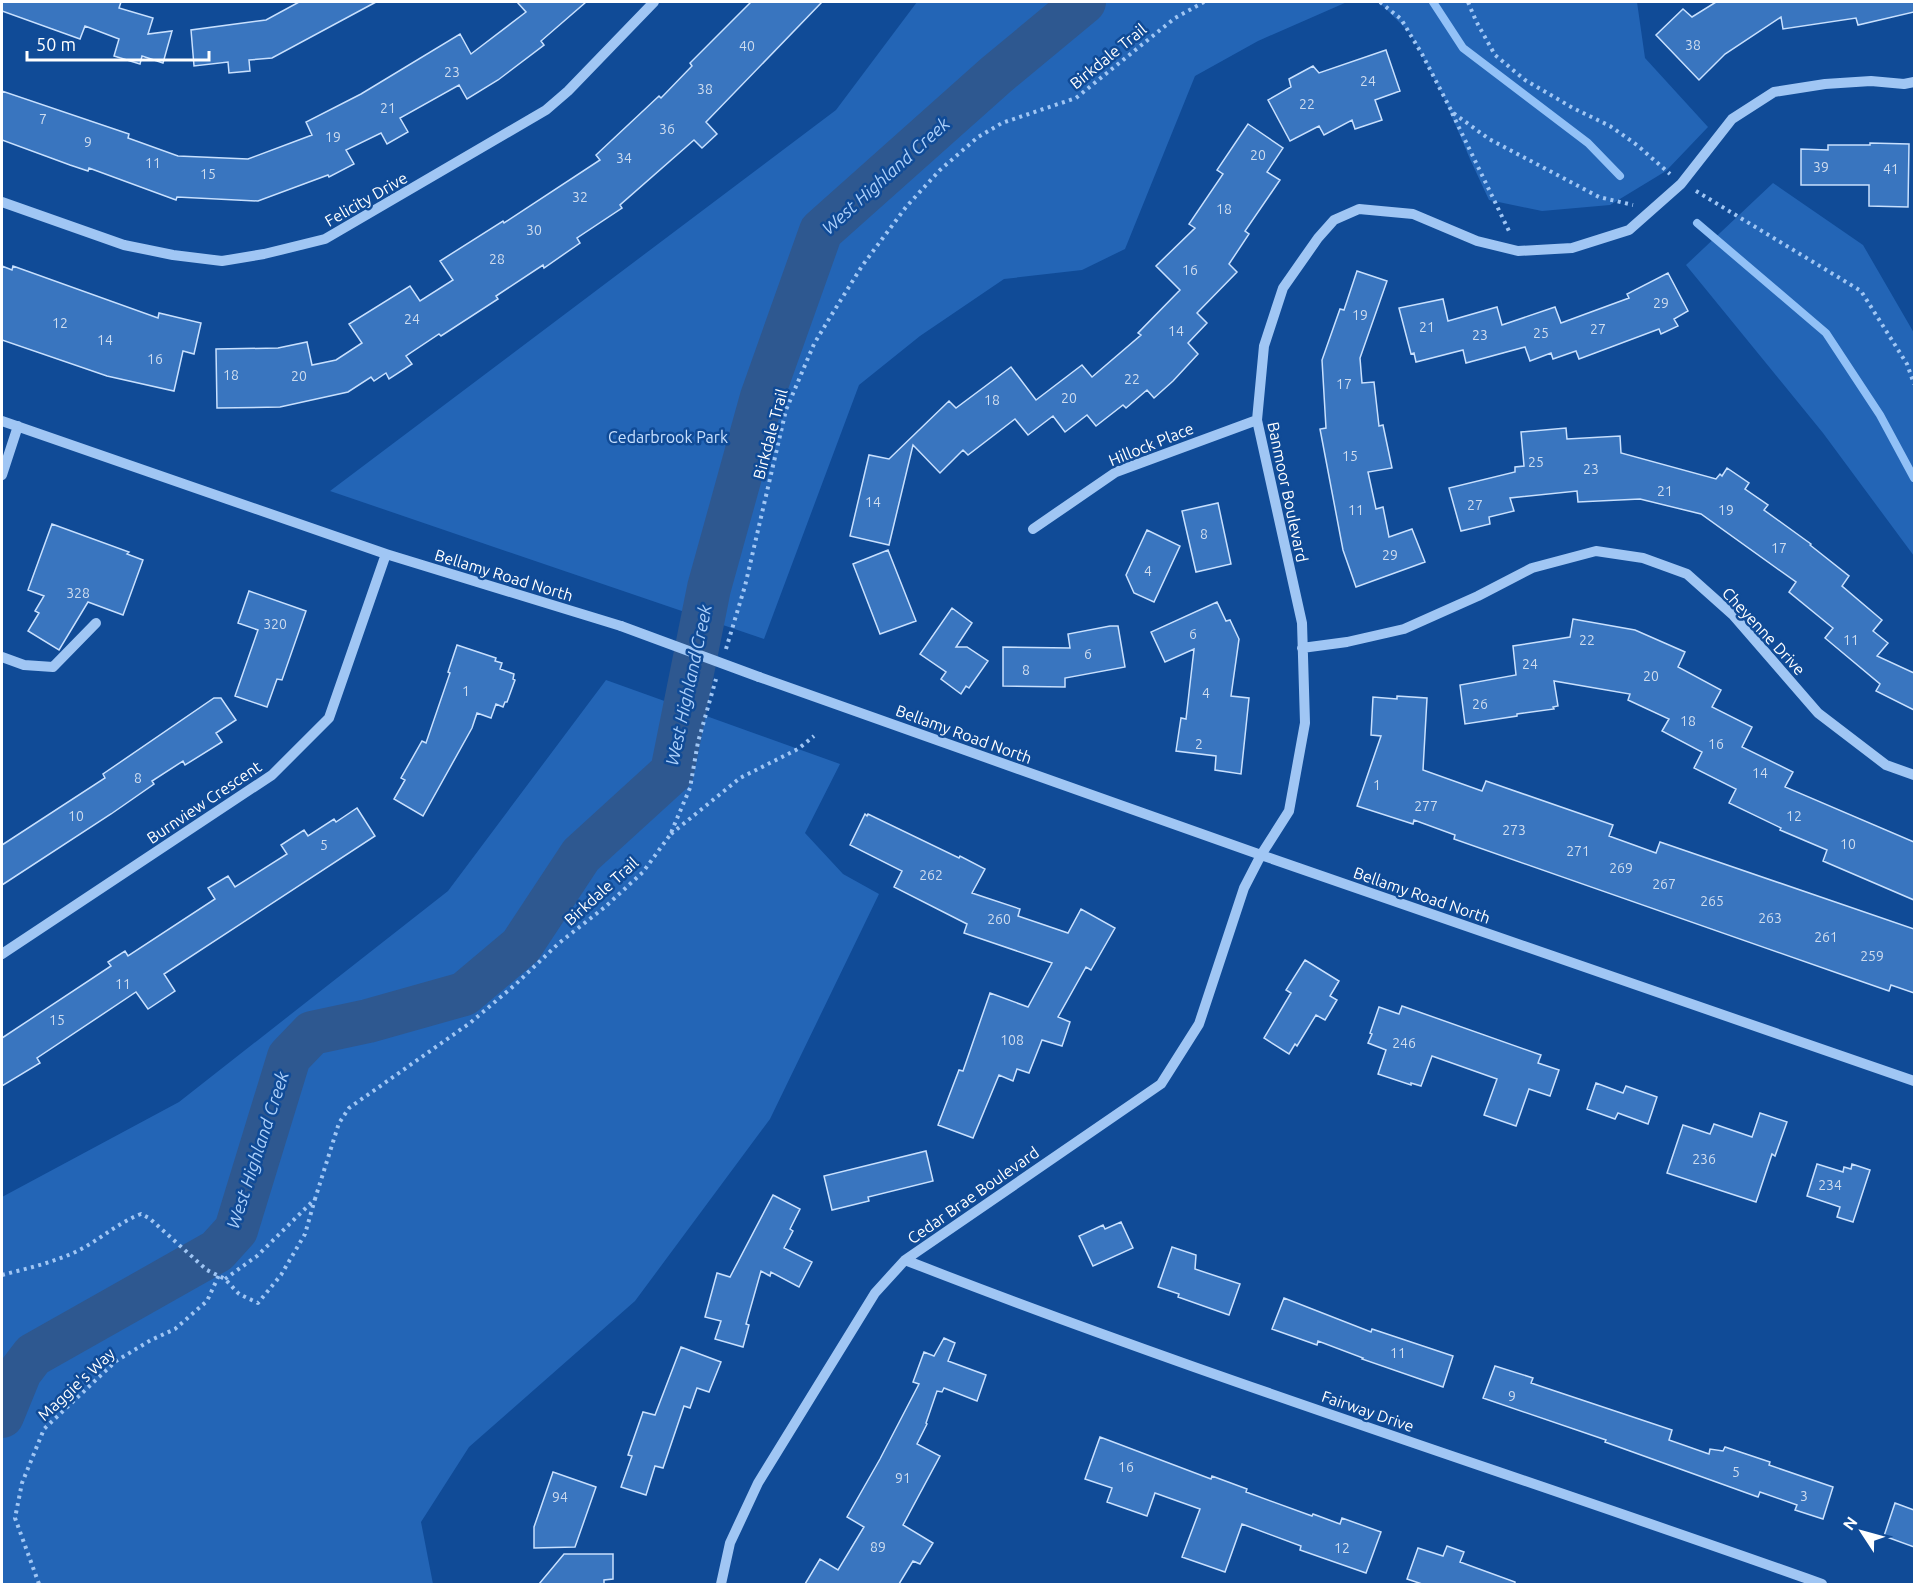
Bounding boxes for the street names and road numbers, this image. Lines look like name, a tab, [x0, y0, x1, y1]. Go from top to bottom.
street label: Birkdale Trail	[1066, 20, 1150, 92]
street label: Felicity Drive	[322, 168, 410, 230]
street label: Birkdale Trail	[749, 387, 791, 481]
street label: Hillock Place	[1106, 419, 1196, 469]
street label: Banmoor Boulevard	[1264, 420, 1312, 564]
street label: Bellamy Road North	[433, 545, 575, 605]
street label: Cheyenne Drive	[1719, 584, 1809, 678]
street label: Bellamy Road North	[893, 701, 1035, 767]
street label: Burnview Crescent	[143, 757, 265, 847]
street label: Birkdale Trail	[560, 853, 642, 929]
street label: Bellamy Road North	[1351, 863, 1493, 927]
street label: Cedar Brae Boulevard	[904, 1143, 1042, 1247]
street label: Maggie's Way	[34, 1344, 118, 1424]
street label: Fairway Drive	[1320, 1387, 1416, 1435]

